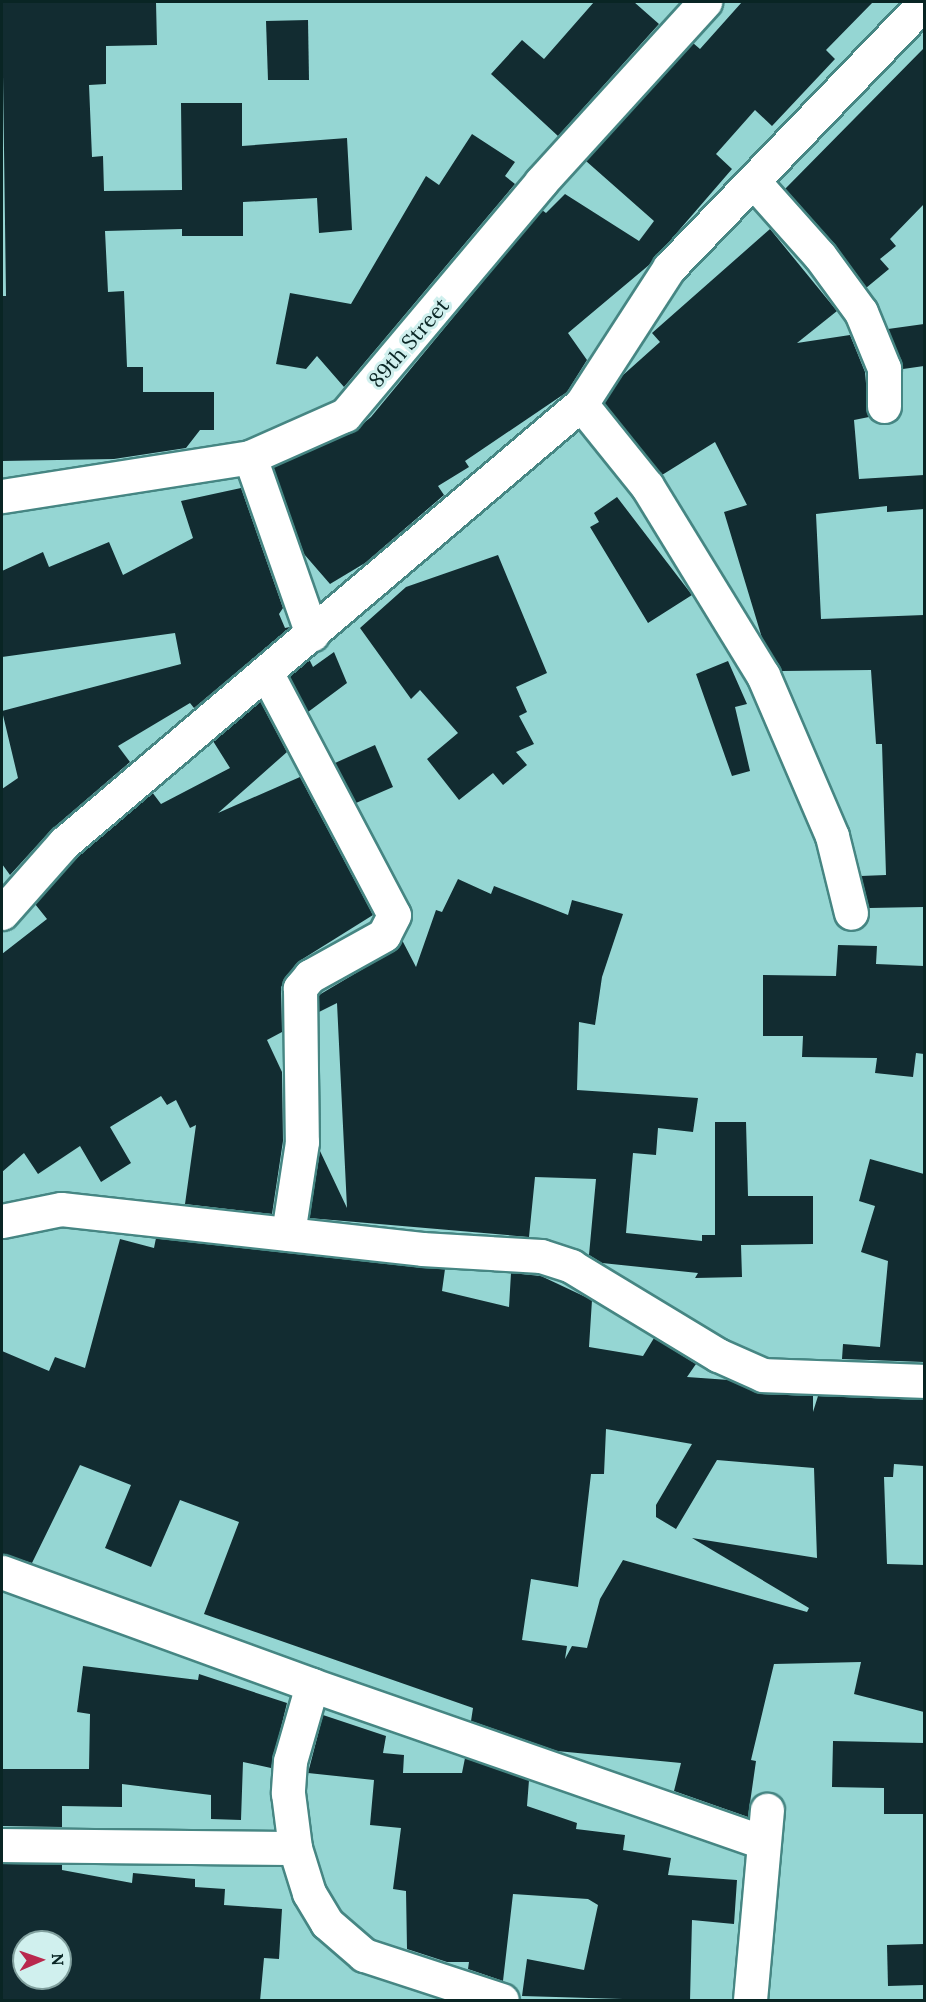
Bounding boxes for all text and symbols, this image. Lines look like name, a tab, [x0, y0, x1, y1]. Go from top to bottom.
street label: 89th Street	[364, 293, 454, 393]
north arrow	[12, 1930, 72, 1990]
text: N	[48, 1953, 68, 1966]

